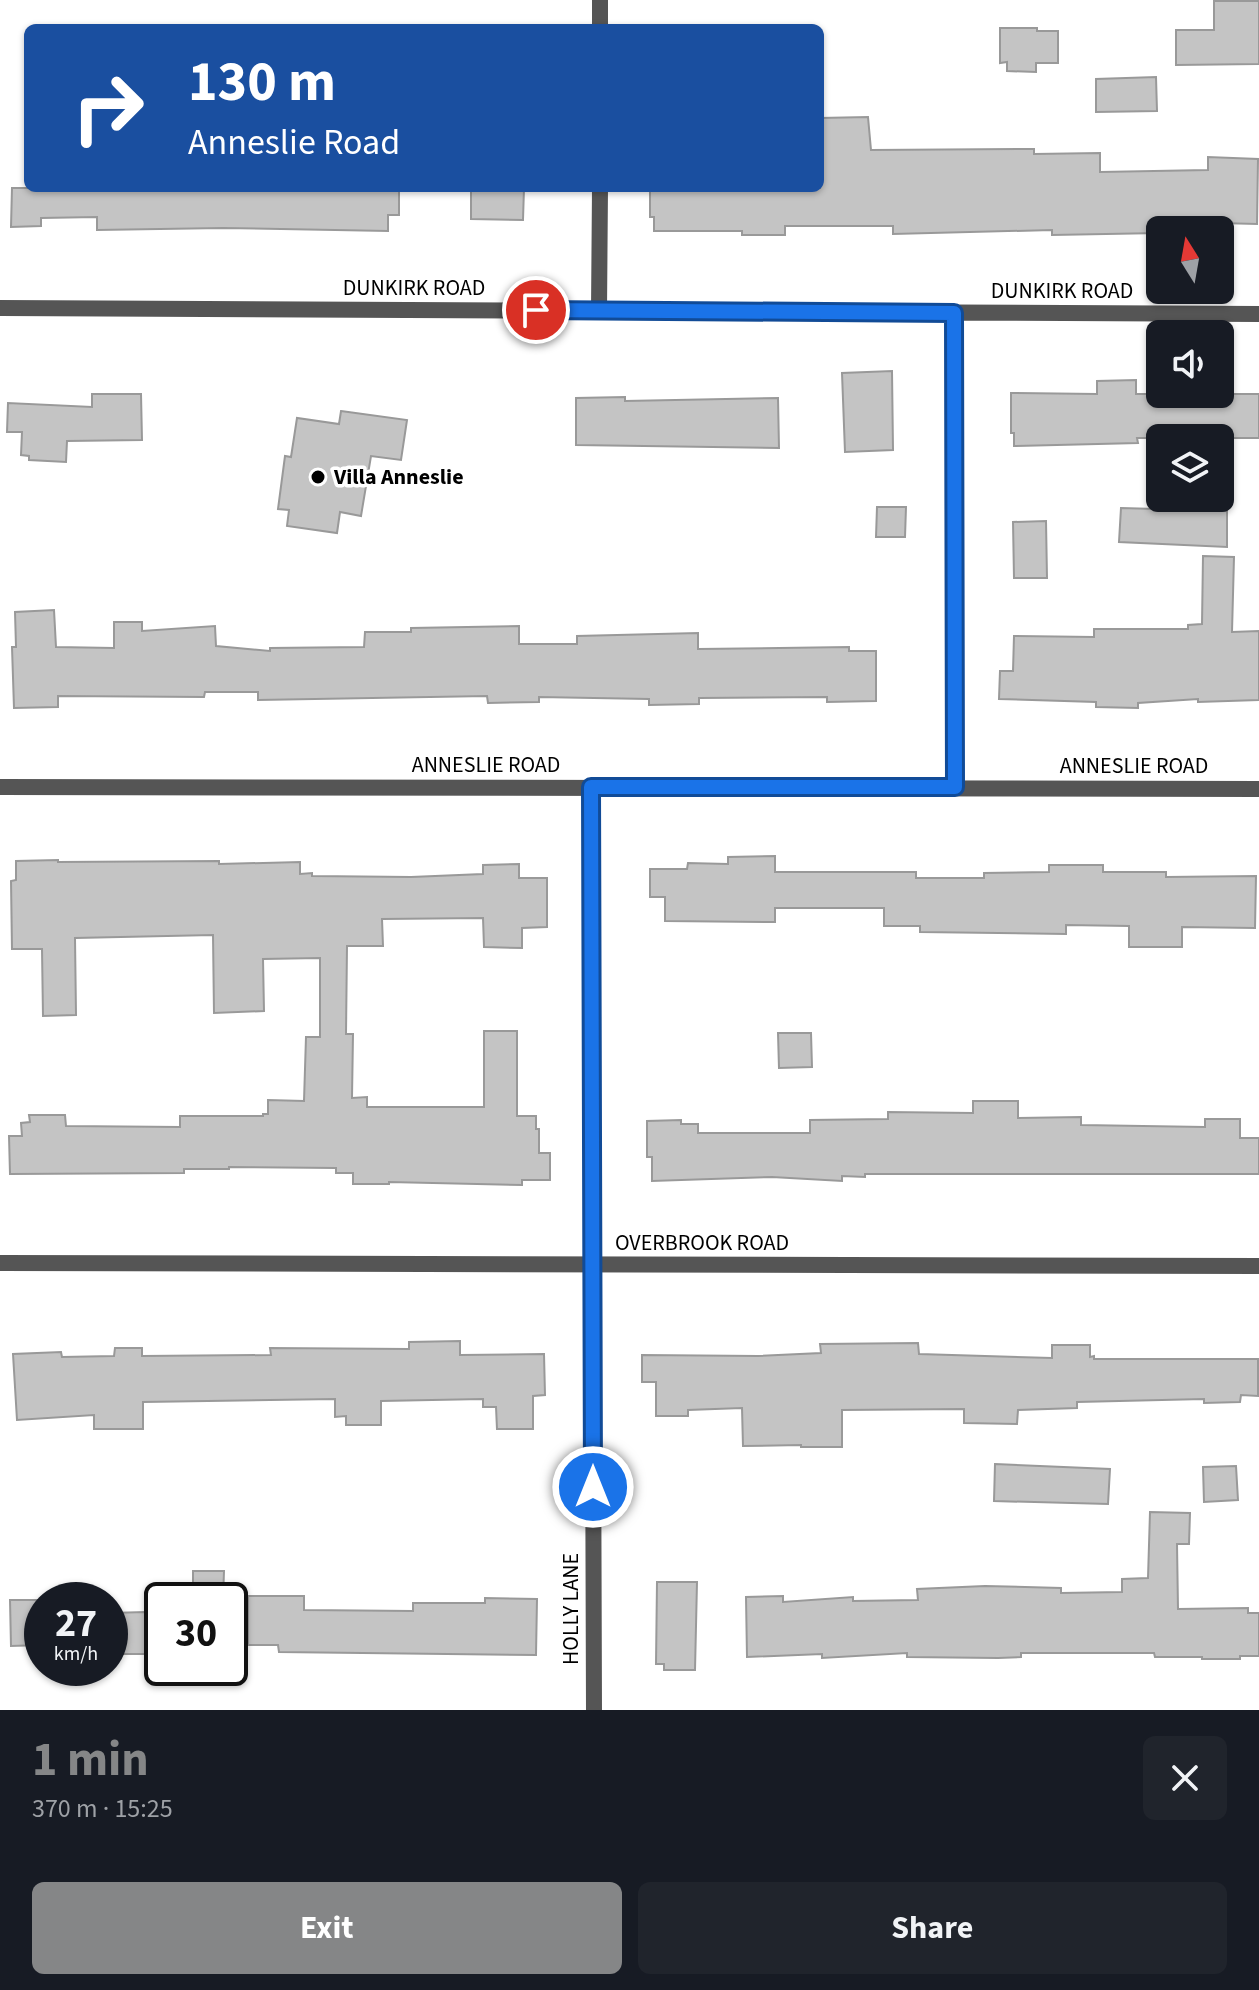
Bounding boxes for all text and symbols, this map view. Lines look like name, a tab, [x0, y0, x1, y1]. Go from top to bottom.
text: 130 m	[188, 43, 336, 122]
icon: right	[56, 56, 160, 160]
text: Anneslie Road	[188, 117, 400, 168]
north arrow	[1146, 216, 1234, 304]
map controls	[1146, 216, 1234, 512]
street label: DUNKIRK ROAD	[343, 272, 485, 304]
street label: DUNKIRK ROAD	[991, 275, 1133, 307]
pin	[502, 276, 570, 344]
icon: arrive	[514, 288, 558, 332]
button: sound	[1146, 320, 1234, 408]
button: layers	[1146, 424, 1234, 512]
place label: Villa Anneslie	[333, 461, 464, 493]
marker: Villa Anneslie	[309, 468, 327, 486]
street label: ANNESLIE ROAD	[412, 749, 560, 781]
street label: ANNESLIE ROAD	[1060, 750, 1208, 782]
street label: OVERBROOK ROAD	[615, 1227, 789, 1259]
position arrow	[551, 1445, 635, 1529]
street label: HOLLY LANE	[555, 1553, 587, 1665]
speed limit sign: 30	[144, 1582, 248, 1686]
text: 27	[55, 1595, 97, 1652]
text: km/h	[54, 1640, 98, 1668]
text: 1 min	[32, 1726, 149, 1794]
button: close	[1143, 1736, 1227, 1820]
text: 370 m · 15:25	[32, 1790, 173, 1827]
button: Exit	[32, 1882, 622, 1974]
button: Share	[638, 1882, 1227, 1974]

